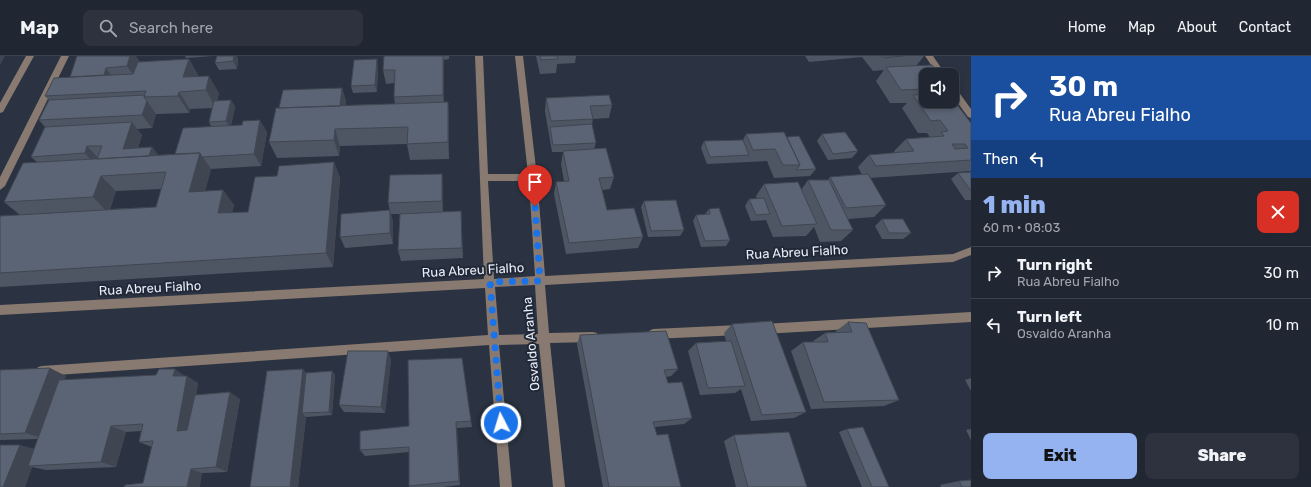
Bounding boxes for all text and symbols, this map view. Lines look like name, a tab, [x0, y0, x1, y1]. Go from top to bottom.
search box	[83, 10, 363, 46]
text: Map	[20, 16, 59, 39]
icon: search	[97, 17, 119, 39]
text: Search here	[129, 19, 213, 37]
text: Home	[1068, 19, 1106, 36]
text: Map	[1128, 19, 1155, 36]
text: About	[1177, 19, 1217, 36]
text: Contact	[1239, 19, 1291, 36]
map controls	[919, 68, 959, 108]
button: sound	[919, 68, 959, 108]
text: 30 m	[1049, 70, 1118, 103]
icon: right	[983, 72, 1035, 124]
text: Rua Abreu Fialho	[1049, 104, 1191, 126]
icon: left	[1026, 148, 1048, 170]
text: Then	[983, 150, 1018, 168]
pin	[518, 165, 552, 206]
icon: arrive	[524, 171, 546, 193]
text: 1 min	[983, 191, 1046, 219]
button: close	[1257, 191, 1299, 233]
text: 60 m · 08:03	[983, 220, 1060, 235]
street label: Rua Abreu Fialho	[745, 242, 849, 262]
text: Turn right	[1017, 256, 1092, 274]
street label: Rua Abreu Fialho	[421, 260, 525, 280]
icon: right	[983, 262, 1005, 284]
text: 30 m	[1263, 264, 1299, 282]
text: Rua Abreu Fialho	[1017, 274, 1119, 289]
street label: Rua Abreu Fialho	[98, 278, 202, 298]
street label: Osvaldo Aranha	[519, 296, 543, 392]
text: Turn left	[1017, 308, 1082, 326]
icon: left	[983, 314, 1005, 336]
text: 10 m	[1266, 316, 1299, 334]
text: Osvaldo Aranha	[1017, 326, 1111, 341]
position arrow	[480, 402, 522, 444]
button: Exit	[983, 433, 1137, 479]
button: Share	[1145, 433, 1299, 479]

